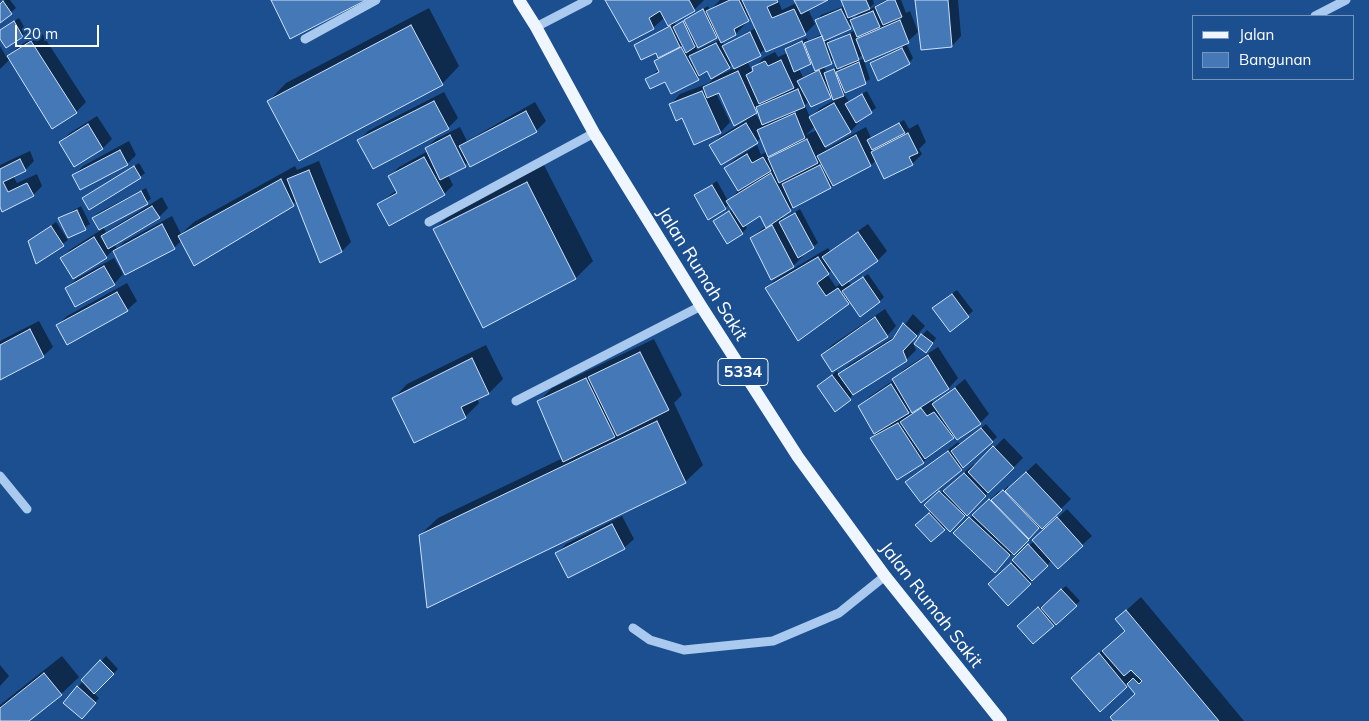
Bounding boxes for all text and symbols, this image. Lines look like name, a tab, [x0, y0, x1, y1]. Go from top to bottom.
scale bar	[18, 15, 101, 47]
legend	[1192, 15, 1354, 80]
text: 20 m	[23, 24, 58, 43]
text: Jalan	[1239, 25, 1274, 44]
text: Bangunan	[1239, 50, 1311, 69]
street label: Jalan Rumah Sakit	[652, 203, 752, 345]
road number: 5334	[718, 358, 768, 386]
street label: Jalan Rumah Sakit	[875, 538, 987, 672]

